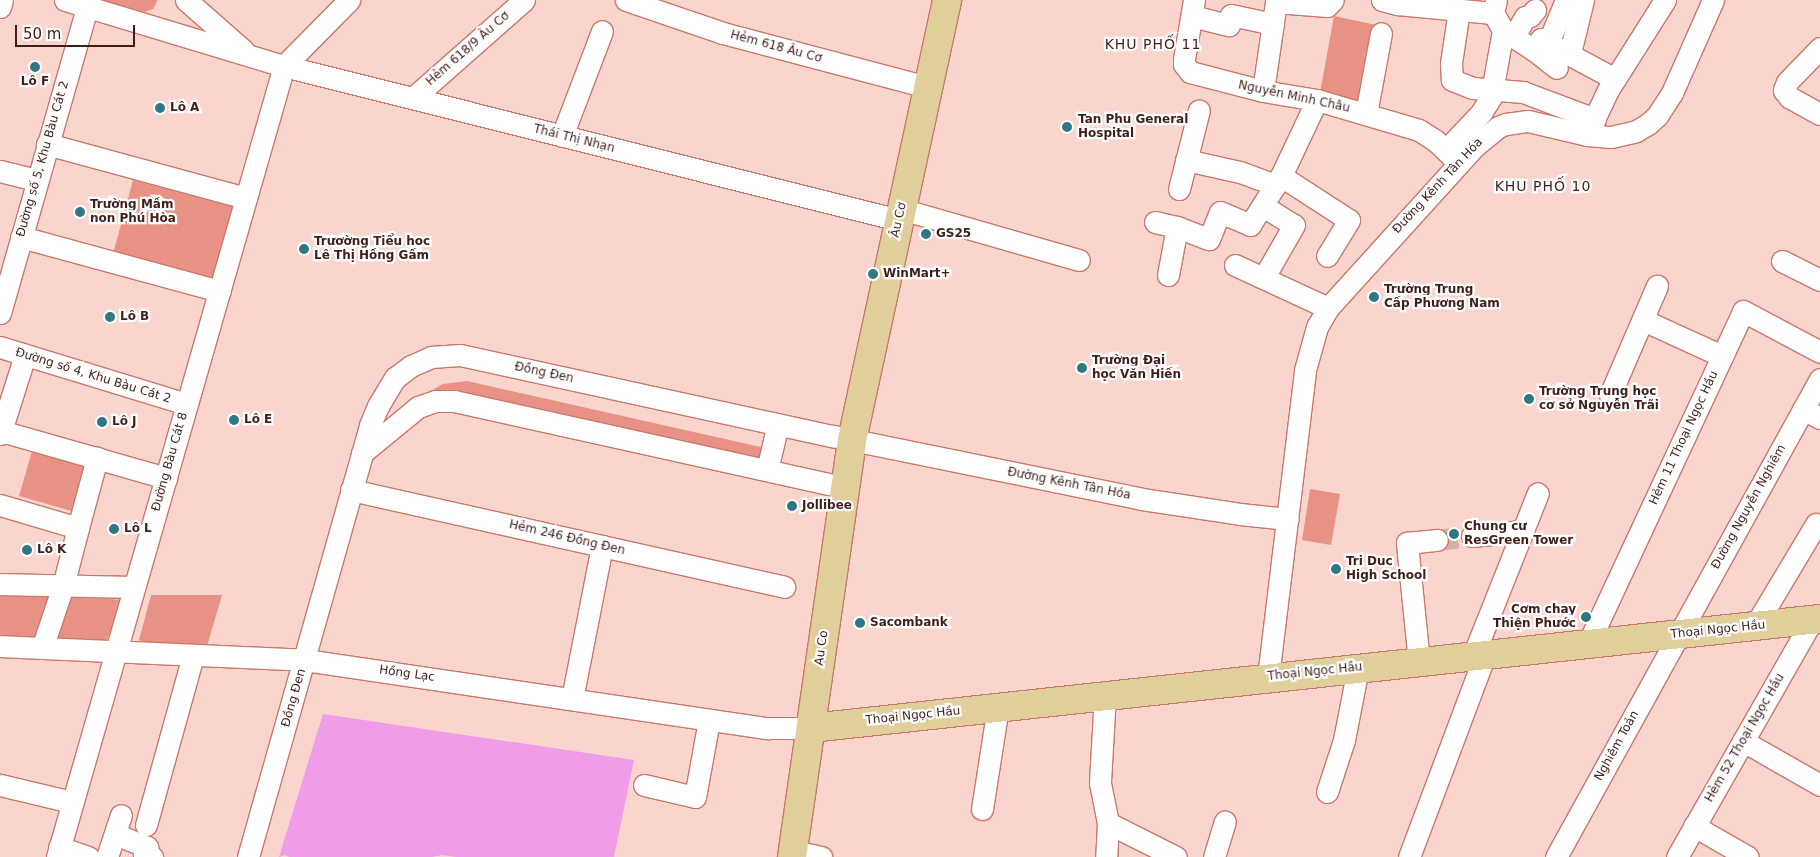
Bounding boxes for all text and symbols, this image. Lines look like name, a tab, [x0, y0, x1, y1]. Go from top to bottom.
street label: Hẻm 618/9 Âu Cơ	[423, 9, 513, 89]
scale bar	[18, 15, 138, 47]
text: 50 m	[23, 25, 61, 43]
street label: Hẻm 618 Âu Cơ	[729, 28, 823, 66]
district label: KHU PHỐ 11	[1103, 36, 1203, 52]
marker: Lô F	[29, 61, 41, 73]
place label: Lô F	[21, 75, 49, 89]
street label: Nguyễn Minh Châu	[1237, 78, 1351, 116]
street label: Đường số 5, Khu Bàu Cát 2	[14, 79, 72, 239]
place label: Lô A	[170, 101, 199, 115]
marker: Lô A	[154, 102, 166, 114]
place label: Tan Phu General Hospital	[1078, 113, 1188, 141]
marker: Tan Phu General Hospital	[1060, 120, 1074, 134]
street label: Thái Thị Nhạn	[532, 122, 616, 156]
street label: Đường Kênh Tân Hóa	[1390, 135, 1486, 237]
district label: KHU PHỐ 10	[1493, 178, 1593, 194]
place label: Trường Mầm non Phú Hòa	[90, 198, 176, 226]
street label: Âu Cơ	[888, 201, 910, 239]
marker: Trường Mầm non Phú Hòa	[74, 206, 86, 218]
place label: GS25	[936, 227, 971, 241]
marker: GS25	[920, 228, 932, 240]
place label: Trươờng Tiểu học Lê Thị Hồng Gấm	[314, 235, 430, 263]
marker: Trươờng Tiểu học Lê Thị Hồng Gấm	[298, 243, 310, 255]
place label: WinMart+	[883, 267, 951, 281]
marker: WinMart+	[867, 268, 879, 280]
place label: Trường Trung Cấp Phương Nam	[1384, 283, 1500, 311]
marker: Trường Trung Cấp Phương Nam	[1368, 291, 1380, 303]
place label: Lô B	[120, 310, 149, 324]
marker: Lô B	[104, 311, 116, 323]
street label: Đường số 4, Khu Bàu Cát 2	[14, 345, 172, 407]
place label: Trường Đại học Văn Hiến	[1092, 354, 1181, 382]
street label: Đồng Đen	[513, 360, 575, 386]
marker: Trường Đại học Văn Hiến	[1076, 362, 1088, 374]
street label: Hẻm 11 Thoại Ngọc Hầu	[1647, 369, 1721, 507]
place label: Trường Trung học cơ sở Nguyễn Trãi	[1539, 385, 1659, 413]
marker: Trường Trung học cơ sở Nguyễn Trãi	[1523, 393, 1535, 405]
street label: Đường Bàu Cát 8	[149, 411, 191, 513]
place label: Lô E	[244, 413, 272, 427]
marker: Lô E	[228, 414, 240, 426]
place label: Lô J	[112, 415, 137, 429]
marker: Lô J	[96, 416, 108, 428]
street label: Đường Nguyễn Nghiêm	[1709, 442, 1789, 572]
street label: Đường Kênh Tân Hóa	[1006, 465, 1132, 503]
place label: Jollibee	[802, 499, 852, 513]
marker: Jollibee	[786, 500, 798, 512]
street label: Hẻm 246 Đồng Đen	[508, 518, 626, 558]
place label: Chung cư ResGreen Tower	[1464, 520, 1573, 548]
place label: Lô L	[124, 522, 152, 536]
marker: Lô L	[108, 523, 120, 535]
marker: Chung cư ResGreen Tower	[1448, 528, 1460, 540]
place label: Lô K	[37, 543, 66, 557]
marker: Lô K	[21, 544, 33, 556]
place label: Tri Duc High School	[1346, 555, 1426, 583]
marker: Tri Duc High School	[1330, 563, 1342, 575]
place label: Cơm chay Thiện Phước	[1493, 603, 1576, 631]
marker: Cơm chay Thiện Phước	[1580, 611, 1592, 623]
place label: Sacombank	[870, 616, 948, 630]
marker: Sacombank	[854, 617, 866, 629]
street label: Thoại Ngọc Hầu	[1670, 618, 1766, 642]
street label: Au Co	[812, 629, 832, 667]
street label: Thoại Ngọc Hầu	[1267, 660, 1363, 684]
street label: Hồng Lạc	[378, 663, 436, 685]
street label: Đồng Đen	[279, 667, 309, 729]
street label: Hẻm 52 Thoại Ngọc Hầu	[1702, 671, 1788, 805]
street label: Thoại Ngọc Hầu	[865, 704, 961, 728]
street label: Nghiêm Toản	[1592, 708, 1642, 784]

